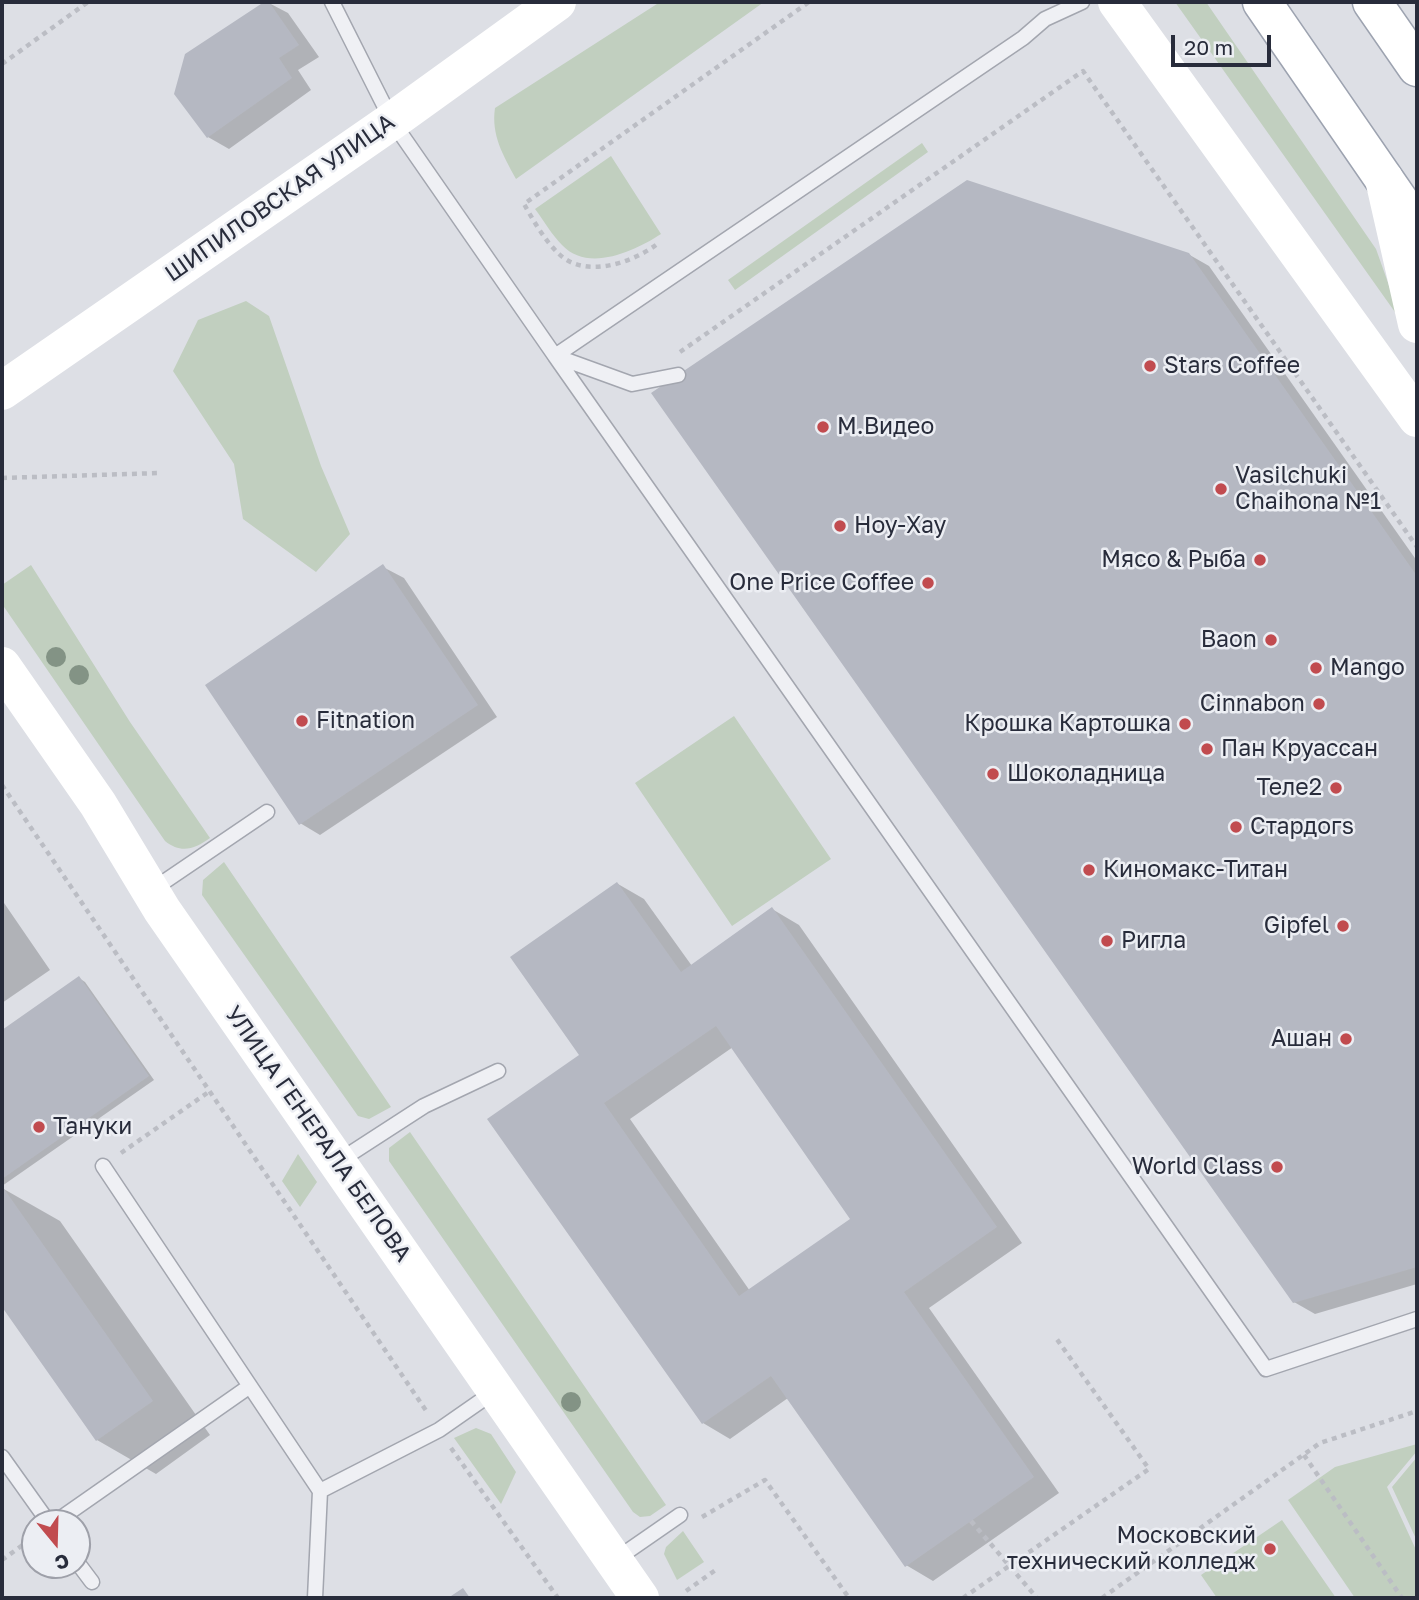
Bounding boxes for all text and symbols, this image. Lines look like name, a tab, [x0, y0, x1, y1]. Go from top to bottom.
scale bar	[1174, 21, 1274, 65]
text: 20 m	[1184, 34, 1233, 60]
street label: ШИПИЛОВСКАЯ УЛИЦА	[160, 108, 400, 288]
place label: Stars Coffee	[1164, 352, 1300, 380]
marker: Stars Coffee	[1142, 358, 1158, 374]
place label: М.Видео	[837, 413, 934, 441]
marker: М.Видео	[815, 419, 831, 435]
place label: Vasilchuki Chaihona №1	[1235, 462, 1381, 516]
marker: Vasilchuki Chaihona №1	[1213, 481, 1229, 497]
place label: Ноу-Хау	[854, 512, 946, 540]
marker: Ноу-Хау	[832, 518, 848, 534]
place label: Мясо & Рыба	[1101, 546, 1246, 574]
marker: Мясо & Рыба	[1252, 552, 1268, 568]
place label: One Price Coffee	[729, 569, 914, 597]
marker: One Price Coffee	[920, 575, 936, 591]
place label: Baon	[1201, 626, 1257, 654]
marker: Baon	[1263, 632, 1279, 648]
place label: Mango	[1330, 654, 1405, 682]
marker: Mango	[1308, 660, 1324, 676]
place label: Cinnabon	[1200, 690, 1305, 718]
marker: Cinnabon	[1311, 696, 1327, 712]
place label: Fitnation	[316, 707, 415, 735]
place label: Крошка Картошка	[964, 710, 1171, 738]
marker: Fitnation	[294, 713, 310, 729]
marker: Крошка Картошка	[1177, 716, 1193, 732]
place label: Пан Круассан	[1221, 735, 1378, 763]
marker: Пан Круассан	[1199, 741, 1215, 757]
place label: Шоколадница	[1007, 760, 1165, 788]
marker: Шоколадница	[985, 766, 1001, 782]
place label: Теле2	[1257, 774, 1322, 802]
marker: Теле2	[1328, 780, 1344, 796]
place label: Стардогs	[1250, 813, 1354, 841]
marker: Стардогs	[1228, 819, 1244, 835]
place label: Киномакс-Титан	[1103, 856, 1288, 884]
marker: Киномакс-Титан	[1081, 862, 1097, 878]
place label: Gipfel	[1264, 912, 1329, 940]
marker: Gipfel	[1335, 918, 1351, 934]
place label: Ригла	[1121, 927, 1186, 955]
marker: Ригла	[1099, 933, 1115, 949]
street label: УЛИЦА ГЕНЕРАЛА БЕЛОВА	[219, 1001, 417, 1267]
place label: Ашан	[1271, 1025, 1332, 1053]
marker: Ашан	[1338, 1031, 1354, 1047]
place label: Тануки	[53, 1113, 132, 1141]
marker: Тануки	[31, 1119, 47, 1135]
place label: World Class	[1132, 1153, 1263, 1181]
marker: World Class	[1269, 1159, 1285, 1175]
north arrow	[21, 1509, 91, 1579]
place label: Московский технический колледж	[1007, 1522, 1256, 1576]
marker: Московский технический колледж	[1262, 1541, 1278, 1557]
text: С	[52, 1549, 72, 1576]

